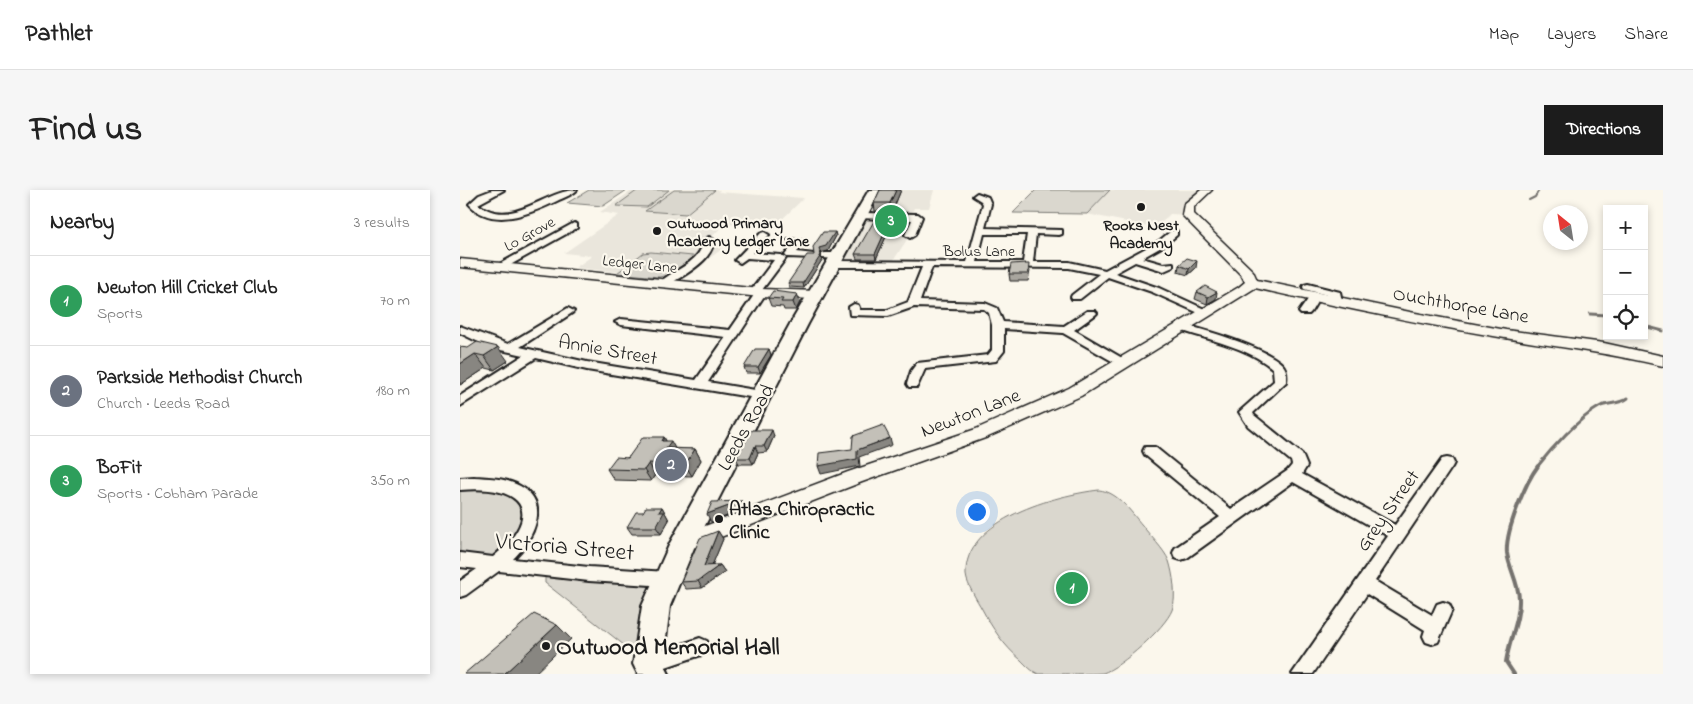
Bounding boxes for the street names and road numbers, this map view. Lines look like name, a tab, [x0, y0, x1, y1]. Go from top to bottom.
street label: Lo Grove	[500, 210, 561, 259]
street label: Bolus Lane	[942, 240, 1016, 264]
street label: Ledger Lane	[601, 249, 679, 281]
street label: Ouchthorpe Lane	[1390, 280, 1531, 333]
street label: Annie Street	[556, 328, 660, 374]
street label: Leeds Road	[711, 380, 783, 477]
street label: Newton Lane	[917, 382, 1025, 447]
street label: Grey Street	[1350, 464, 1428, 558]
street label: Victoria Street	[493, 525, 636, 572]

